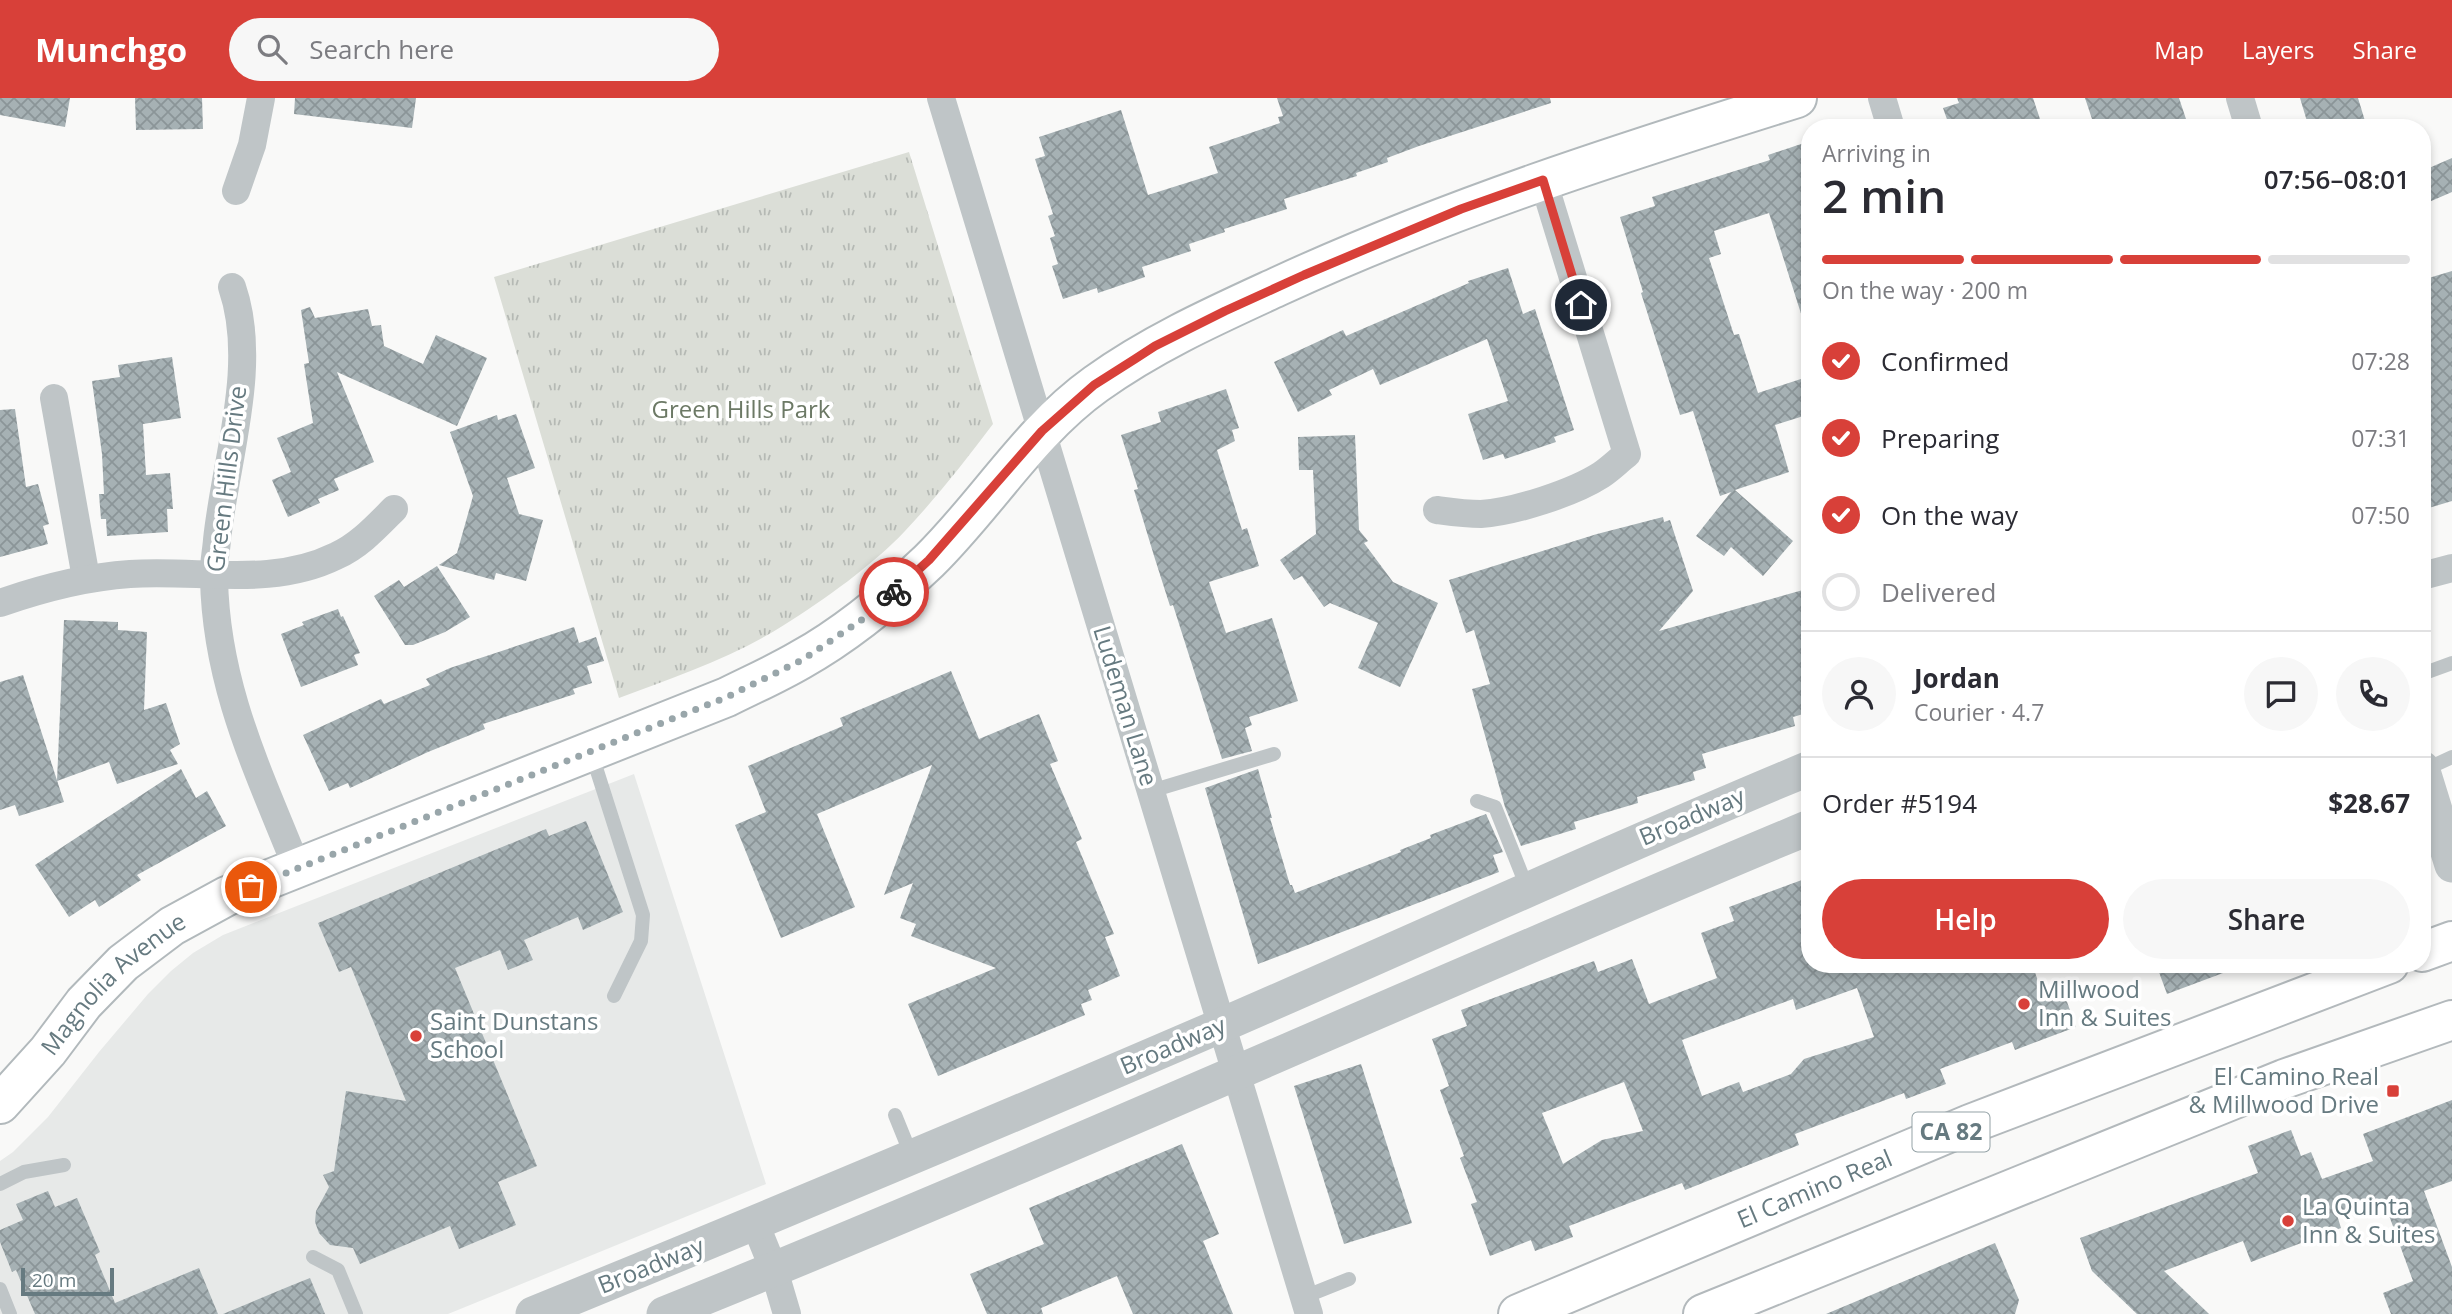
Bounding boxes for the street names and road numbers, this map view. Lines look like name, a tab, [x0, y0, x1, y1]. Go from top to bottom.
street label: Green Hills Drive	[198, 384, 253, 574]
street label: Ludeman Lane	[1086, 621, 1166, 790]
street label: Broadway	[1634, 778, 1750, 853]
street label: Magnolia Avenue	[33, 904, 191, 1061]
street label: Broadway	[1115, 1007, 1231, 1082]
road number: CA 82	[1912, 1113, 1990, 1152]
street label: El Camino Real	[1732, 1141, 1897, 1235]
street label: Broadway	[592, 1228, 709, 1301]

